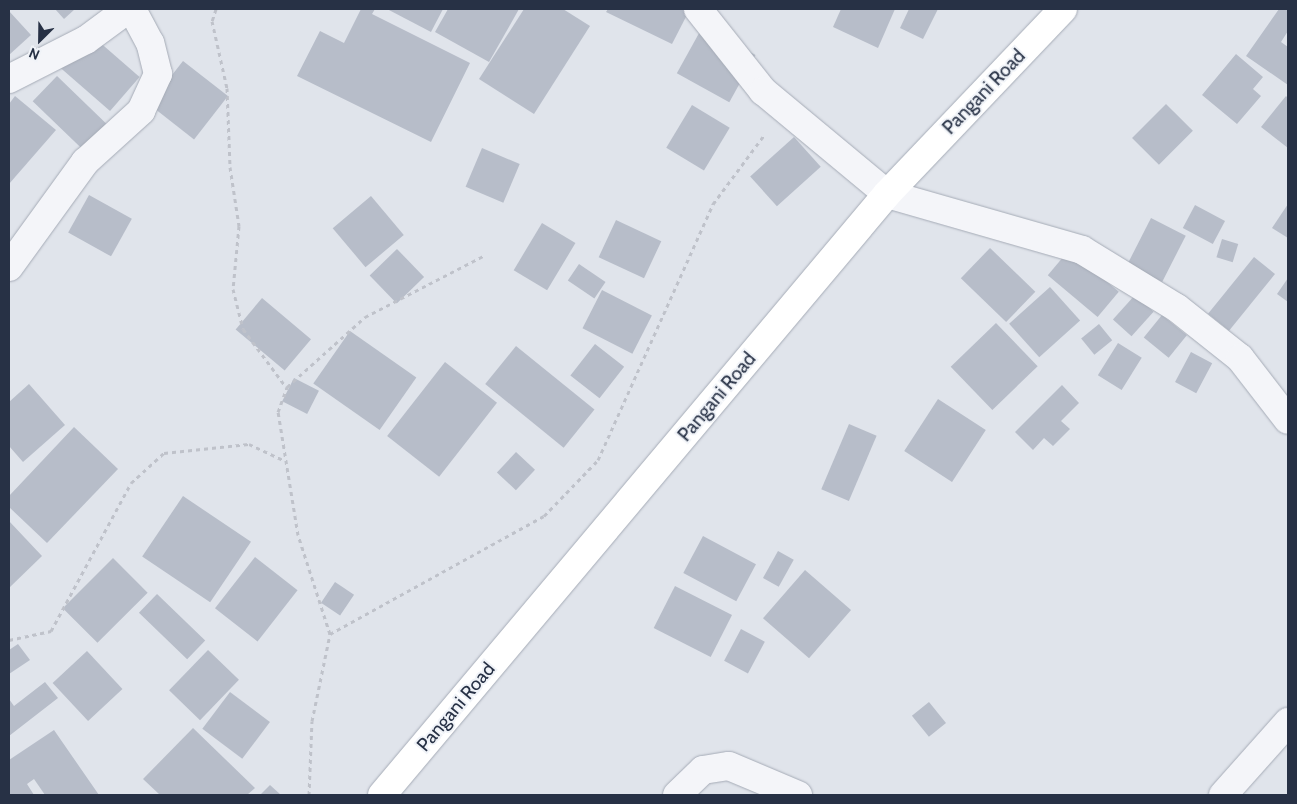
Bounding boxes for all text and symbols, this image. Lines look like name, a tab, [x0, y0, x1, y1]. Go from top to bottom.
north arrow	[15, 15, 65, 65]
text: N	[26, 44, 42, 64]
street label: Pangani Road	[938, 45, 1030, 139]
street label: Pangani Road	[673, 348, 761, 446]
street label: Pangani Road	[412, 658, 500, 756]

